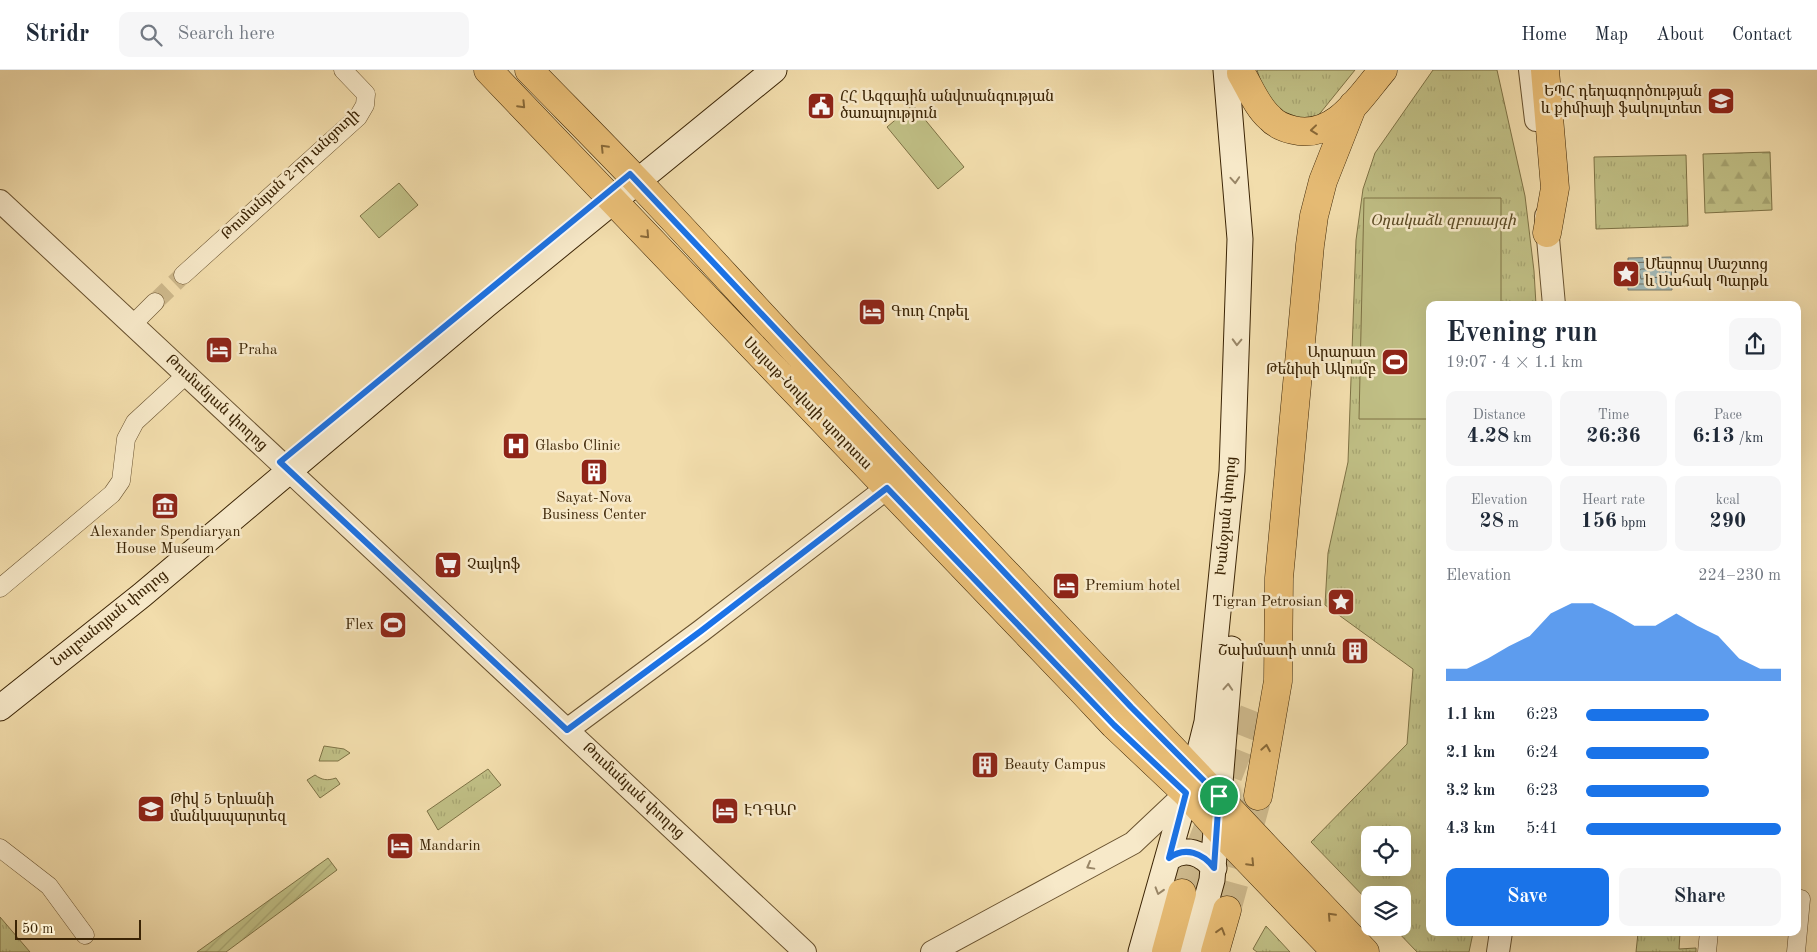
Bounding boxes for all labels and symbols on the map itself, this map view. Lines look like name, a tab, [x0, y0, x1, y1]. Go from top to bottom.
place label: ԵՊՀ դեղագործության և քիմիայի ֆակուլտետ	[1541, 84, 1702, 117]
school or university icon: ԵՊՀ դեղագործության և քիմիայի ֆակուլտետ	[1706, 86, 1736, 116]
place label: ՀՀ Ազգային անվտանգության ծառայություն	[840, 89, 1054, 122]
public building icon: ՀՀ Ազգային անվտանգության ծառայություն	[806, 91, 836, 121]
one-way arrow	[516, 100, 525, 109]
street label: Թումանյան 2-րդ անցուղի	[218, 106, 363, 243]
one-way arrow	[1309, 125, 1317, 136]
one-way arrow	[601, 145, 610, 154]
one-way arrow	[1230, 176, 1241, 184]
park label: Օղակաձև զբոսայգի	[1370, 213, 1516, 229]
one-way arrow	[640, 230, 649, 239]
place label: Մեսրոպ Մաշտոց և Սահակ Պարթև	[1645, 257, 1769, 290]
place icon: Մեսրոպ Մաշտոց և Սահակ Պարթև	[1611, 259, 1641, 289]
hotel icon: Գուդ Հոթել	[857, 297, 887, 327]
place label: Գուդ Հոթել	[891, 304, 969, 320]
street label: Սայաթ-Նովայի պողոտա	[740, 334, 875, 473]
hotel icon: Praha	[204, 335, 234, 365]
one-way arrow	[1232, 339, 1243, 347]
place label: Praha	[238, 343, 278, 358]
place label: Արարատ Թենիսի Ակումբ	[1266, 346, 1376, 378]
sports icon: Արարատ Թենիսի Ակումբ	[1380, 347, 1410, 377]
street label: Թումանյան փողոց	[162, 351, 270, 454]
hospital icon: Glasbo Clinic	[501, 431, 531, 461]
place label: Glasbo Clinic	[535, 439, 620, 454]
street label: Խանջյան փողոց	[1213, 456, 1240, 576]
building icon: Sayat-Nova Business Center	[579, 457, 609, 487]
museum icon: Alexander Spendiaryan House Museum	[150, 491, 180, 521]
place label: Sayat-Nova Business Center	[542, 491, 646, 523]
place label: Alexander Spendiaryan House Museum	[89, 525, 241, 557]
supermarket icon: Չայկոֆ	[433, 550, 463, 580]
place label: Չայկոֆ	[467, 557, 521, 573]
street label: Նալբանդյան փողոց	[49, 567, 171, 670]
hotel icon: Premium hotel	[1051, 571, 1081, 601]
place label: Premium hotel	[1085, 579, 1180, 594]
place icon: Tigran Petrosian	[1326, 587, 1356, 617]
place label: Tigran Petrosian	[1212, 595, 1322, 610]
sports icon: Flex	[378, 610, 408, 640]
place label: Flex	[345, 618, 374, 633]
building icon: Շախմատի տուն	[1340, 636, 1370, 666]
place label: Շախմատի տուն	[1218, 643, 1336, 659]
one-way arrow	[1222, 683, 1233, 691]
street label: Թումանյան փողոց	[579, 739, 687, 842]
one-way arrow	[1261, 743, 1271, 752]
building icon: Beauty Campus	[970, 750, 1000, 780]
place label: Beauty Campus	[1004, 758, 1106, 773]
pin	[1198, 775, 1240, 817]
place label: Թիվ 5 Երևանի մանկապարտեզ	[170, 792, 287, 825]
school or university icon: Թիվ 5 Երևանի մանկապարտեզ	[136, 794, 166, 824]
hotel icon: ԷԴԳԱՐ	[710, 796, 740, 826]
place label: ԷԴԳԱՐ	[744, 804, 797, 819]
hotel icon: Mandarin	[385, 831, 415, 861]
place label: Mandarin	[419, 839, 481, 854]
one-way arrow	[1246, 857, 1255, 866]
one-way arrow	[1086, 860, 1095, 870]
one-way arrow	[1154, 886, 1164, 894]
one-way arrow	[1328, 913, 1337, 922]
scale bar	[15, 917, 141, 940]
one-way arrow	[1215, 927, 1225, 936]

